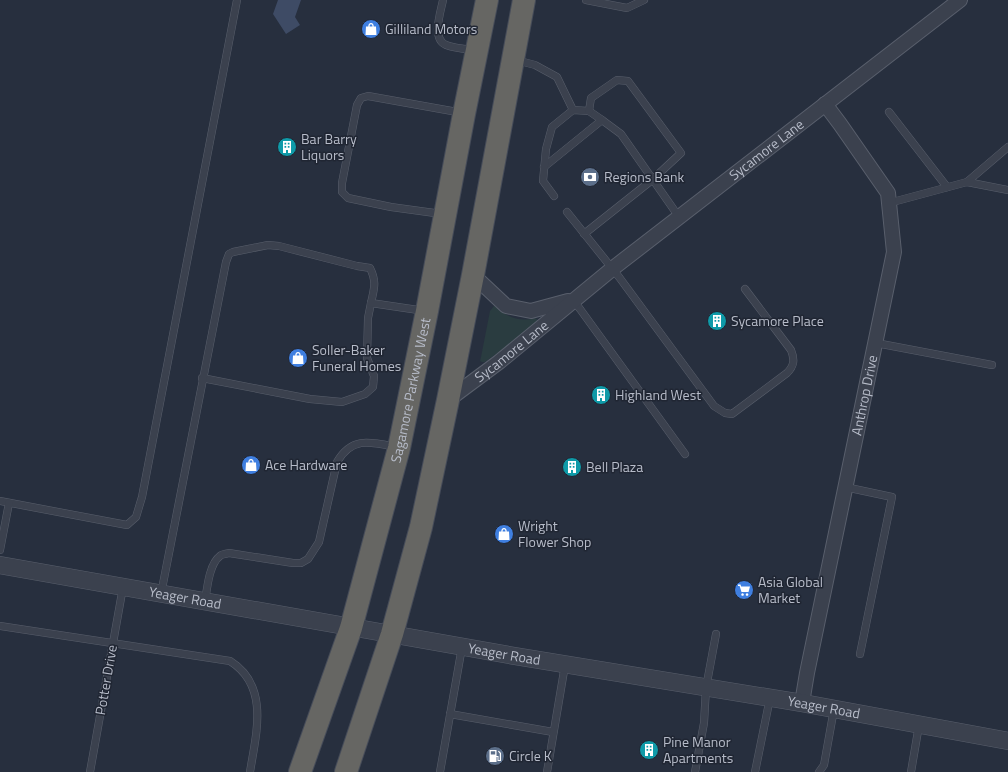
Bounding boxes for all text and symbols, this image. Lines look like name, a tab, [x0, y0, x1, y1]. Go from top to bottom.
shop icon: Gilliland Motors	[360, 18, 382, 40]
place label: Gilliland Motors	[385, 18, 477, 39]
street label: Sycamore Lane	[724, 114, 808, 185]
place label: Bar Barry Liquors	[301, 128, 357, 165]
building icon: Bar Barry Liquors	[276, 136, 298, 158]
bank icon: Regions Bank	[579, 166, 601, 188]
place label: Regions Bank	[604, 166, 684, 187]
building icon: Sycamore Place	[706, 310, 728, 332]
place label: Sycamore Place	[731, 310, 824, 331]
street label: Sycamore Lane	[470, 315, 553, 387]
street label: Sagamore Parkway West	[385, 316, 435, 465]
place label: Soller-Baker Funeral Homes	[312, 339, 401, 376]
shop icon: Soller-Baker Funeral Homes	[287, 347, 309, 369]
street label: Anthrop Drive	[845, 353, 882, 437]
building icon: Highland West	[590, 384, 612, 406]
place label: Highland West	[615, 384, 701, 405]
shop icon: Ace Hardware	[240, 454, 262, 476]
place label: Ace Hardware	[265, 454, 347, 475]
building icon: Bell Plaza	[561, 456, 583, 478]
place label: Bell Plaza	[586, 456, 643, 477]
place label: Wright Flower Shop	[518, 515, 591, 552]
shop icon: Wright Flower Shop	[493, 523, 515, 545]
place label: Asia Global Market	[758, 571, 823, 608]
supermarket icon: Asia Global Market	[733, 579, 755, 601]
street label: Yeager Road	[147, 581, 223, 614]
street label: Yeager Road	[466, 637, 542, 670]
street label: Potter Drive	[89, 643, 122, 717]
street label: Yeager Road	[786, 690, 862, 724]
place label: Pine Manor Apartments	[663, 731, 733, 768]
building icon: Pine Manor Apartments	[638, 739, 660, 761]
fuel station icon: Circle K	[484, 745, 506, 767]
place label: Circle K	[509, 745, 552, 766]

